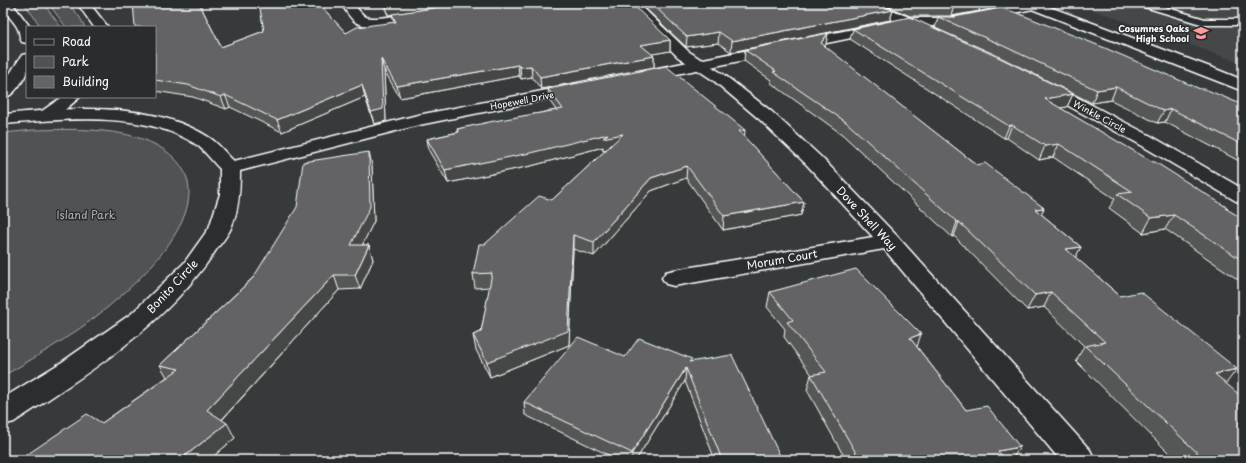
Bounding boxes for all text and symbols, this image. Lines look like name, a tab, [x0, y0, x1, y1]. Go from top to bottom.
place label: Cosumnes Oaks High School	[1118, 21, 1190, 45]
school or university icon: Cosumnes Oaks High School	[1192, 24, 1210, 42]
legend	[26, 26, 156, 98]
text: Road	[62, 32, 91, 50]
text: Park	[62, 52, 89, 70]
text: Building	[62, 72, 109, 90]
street label: Hopewell Drive	[489, 87, 555, 113]
street label: Winkle Circle	[1071, 96, 1129, 136]
street label: Dove Shell Way	[833, 182, 901, 254]
park label: Island Park	[57, 206, 116, 223]
street label: Morum Court	[745, 244, 819, 274]
street label: Bonito Circle	[142, 255, 202, 317]

